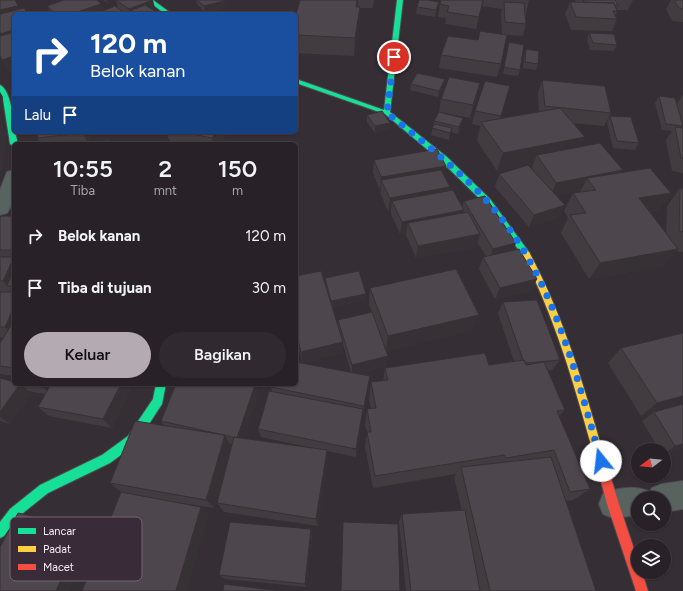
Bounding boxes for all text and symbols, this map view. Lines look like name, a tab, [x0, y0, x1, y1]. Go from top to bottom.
text: 120 m	[90, 26, 167, 60]
icon: right	[24, 28, 76, 80]
pin	[377, 40, 411, 74]
icon: arrive	[383, 46, 405, 68]
text: Belok kanan	[90, 60, 185, 82]
icon: arrive	[59, 104, 81, 126]
text: Lalu	[24, 106, 51, 124]
text: 10:55	[53, 154, 113, 183]
text: 2	[158, 154, 172, 183]
text: 150	[218, 154, 257, 183]
text: Tiba	[71, 183, 95, 198]
text: mnt	[154, 183, 177, 198]
text: m	[232, 183, 243, 198]
icon: right	[24, 225, 46, 247]
text: Belok kanan	[58, 227, 140, 245]
text: 120 m	[245, 227, 286, 245]
icon: arrive	[24, 277, 46, 299]
text: Tiba di tujuan	[58, 279, 152, 297]
text: 30 m	[252, 279, 286, 297]
button: Keluar	[24, 332, 151, 378]
button: Bagikan	[159, 332, 286, 378]
position arrow	[580, 440, 622, 482]
north arrow	[631, 443, 671, 483]
map controls	[631, 443, 671, 579]
button: search	[631, 491, 671, 531]
legend	[10, 517, 142, 581]
text: Lancar	[43, 525, 76, 538]
button: layers	[631, 539, 671, 579]
text: Padat	[43, 543, 71, 556]
text: Macet	[43, 561, 74, 574]

